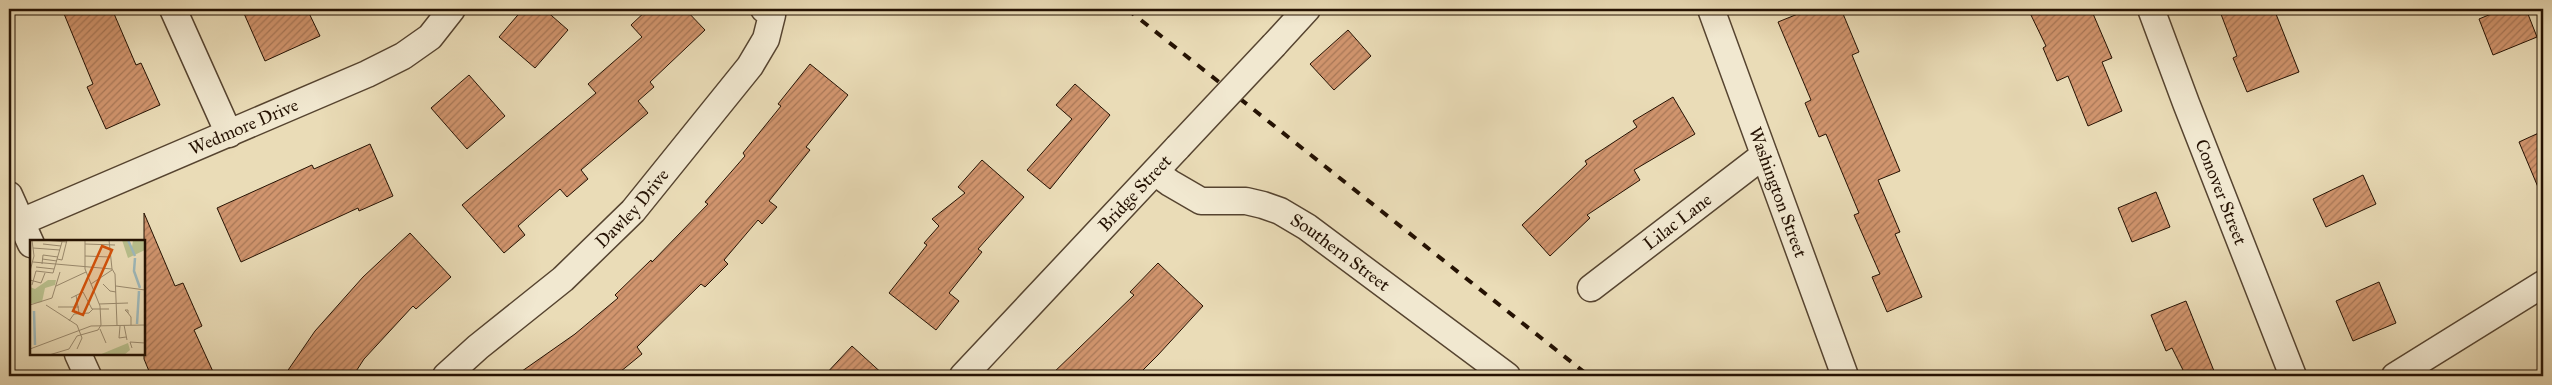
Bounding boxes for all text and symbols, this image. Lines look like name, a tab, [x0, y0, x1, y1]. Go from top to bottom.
street label: Wedmore Drive	[185, 94, 302, 160]
street label: Washington Street	[1744, 124, 1812, 261]
street label: Conover Street	[2190, 136, 2252, 249]
street label: Bridge Street	[1094, 150, 1176, 236]
street label: Dawley Drive	[591, 164, 674, 253]
street label: Lilac Lane	[1639, 188, 1716, 255]
street label: Southern Street	[1286, 209, 1395, 296]
inset map	[30, 240, 145, 355]

